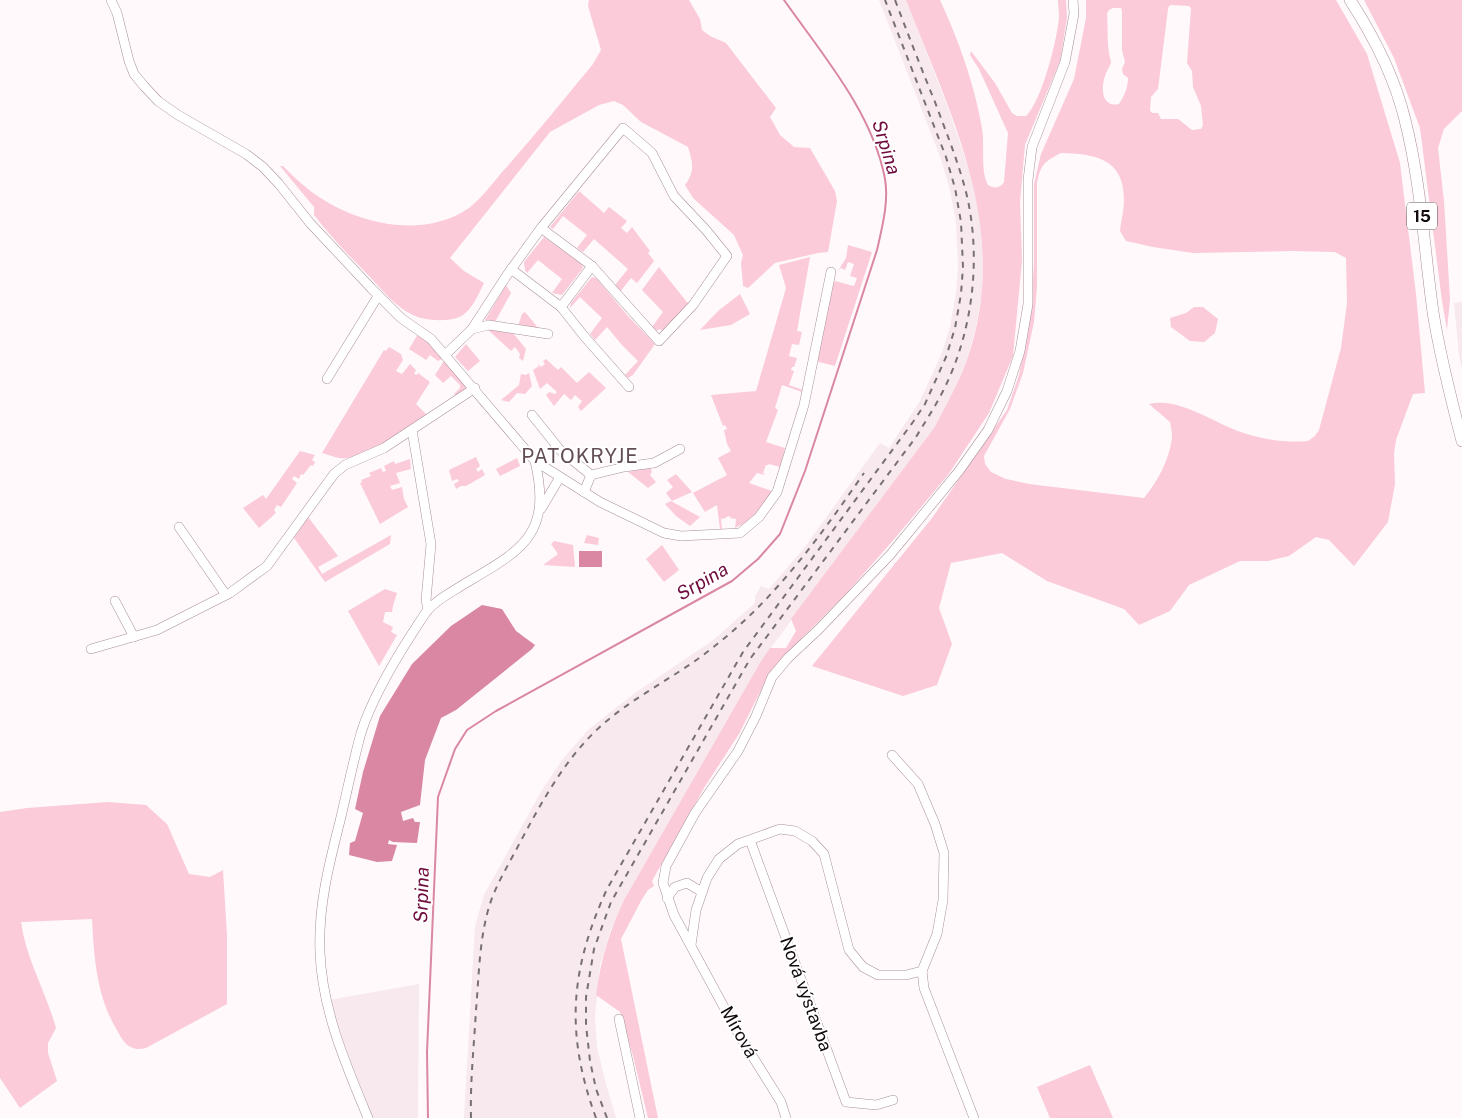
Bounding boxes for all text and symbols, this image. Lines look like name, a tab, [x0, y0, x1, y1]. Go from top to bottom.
water label: Srpina	[868, 117, 906, 177]
road number: 15	[1407, 202, 1437, 230]
district label: PATOKRYJE	[521, 444, 639, 468]
water label: Srpina	[672, 557, 732, 605]
water label: Srpina	[409, 867, 433, 923]
street label: Nová výstavba	[776, 934, 837, 1054]
street label: Mírová	[716, 1002, 763, 1061]

